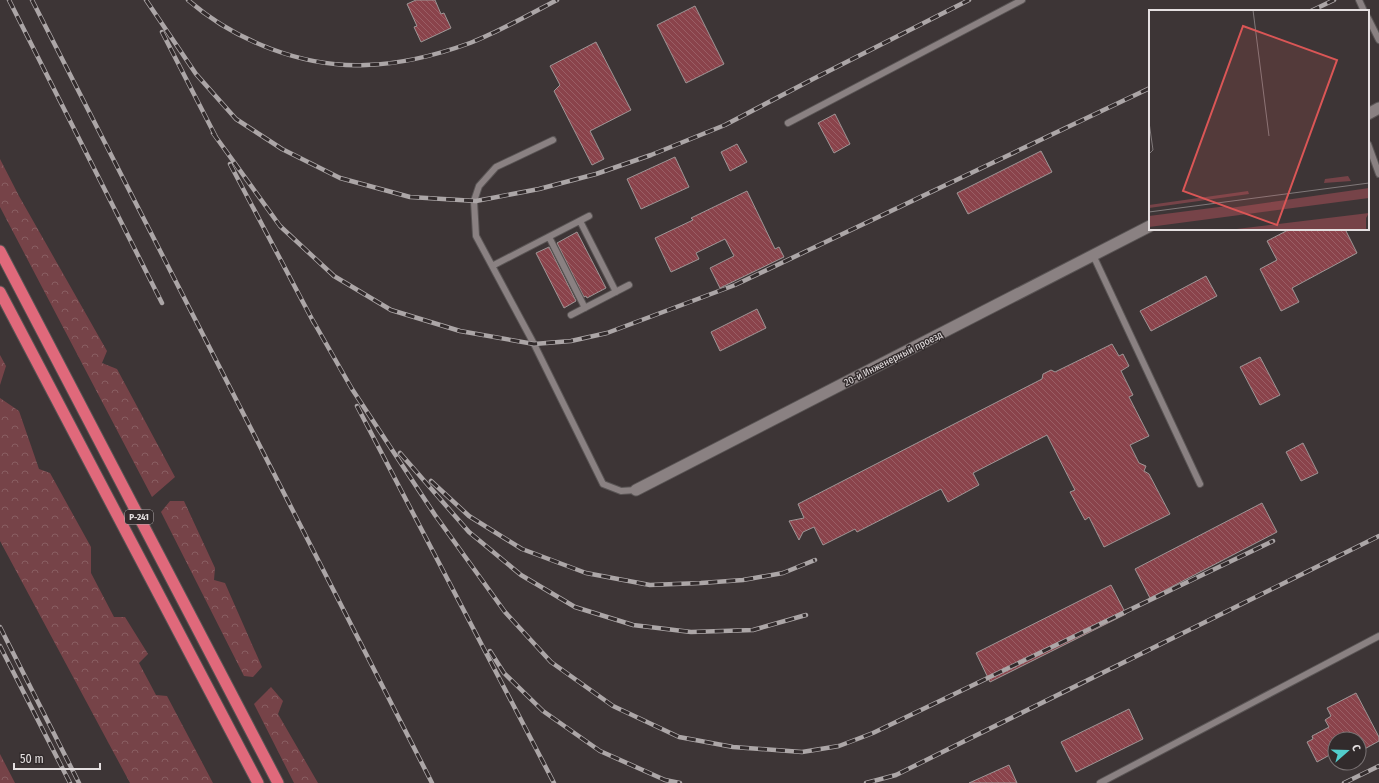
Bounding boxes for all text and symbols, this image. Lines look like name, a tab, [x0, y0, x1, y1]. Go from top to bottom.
inset map	[1149, 10, 1369, 230]
street label: 20-й Инженерный проезд	[842, 329, 945, 389]
road number: Р-241	[125, 510, 153, 524]
north arrow	[1327, 731, 1367, 771]
text: С	[1349, 743, 1363, 753]
scale bar	[14, 745, 100, 771]
text: 50 m	[20, 752, 44, 766]

